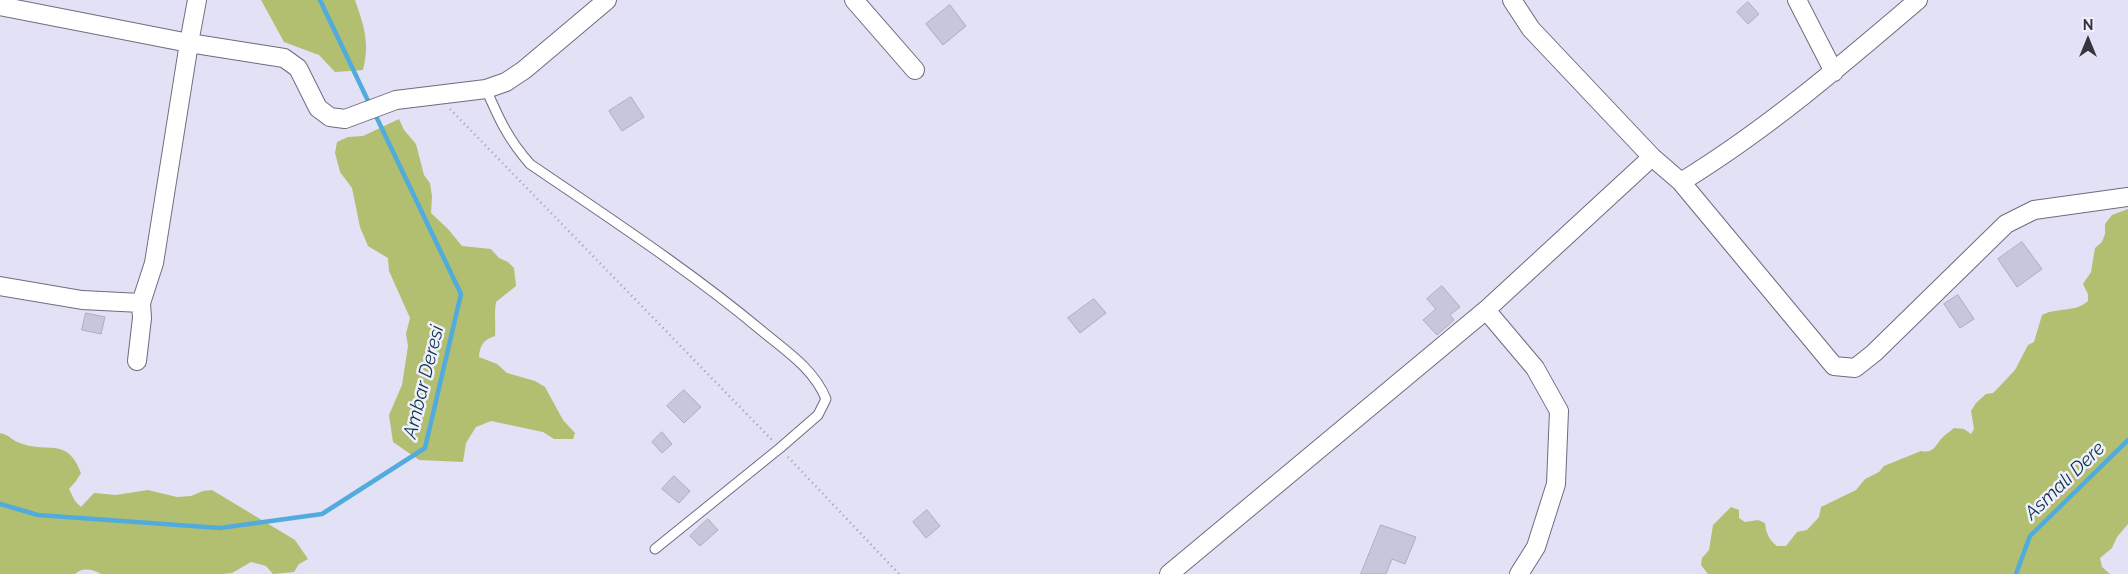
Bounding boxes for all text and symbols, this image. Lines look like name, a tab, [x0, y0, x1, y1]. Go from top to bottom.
north arrow	[2063, 15, 2113, 65]
text: N	[2083, 17, 2093, 33]
water label: Ambar Deresi	[399, 323, 449, 441]
water label: Asmalı Dere	[2020, 437, 2110, 525]

